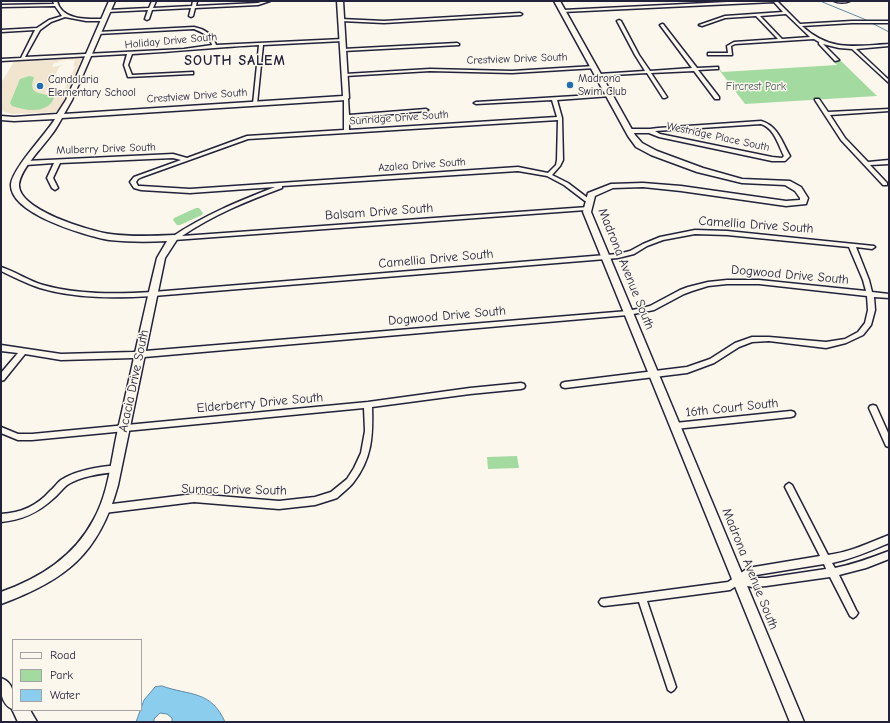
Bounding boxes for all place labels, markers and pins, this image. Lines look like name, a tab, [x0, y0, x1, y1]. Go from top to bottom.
place label: Madrona Swim Club	[578, 72, 627, 98]
place label: Candalaria Elementary School	[48, 73, 136, 99]
marker: Madrona Swim Club	[565, 80, 575, 90]
marker: Candalaria Elementary School	[35, 81, 45, 91]

